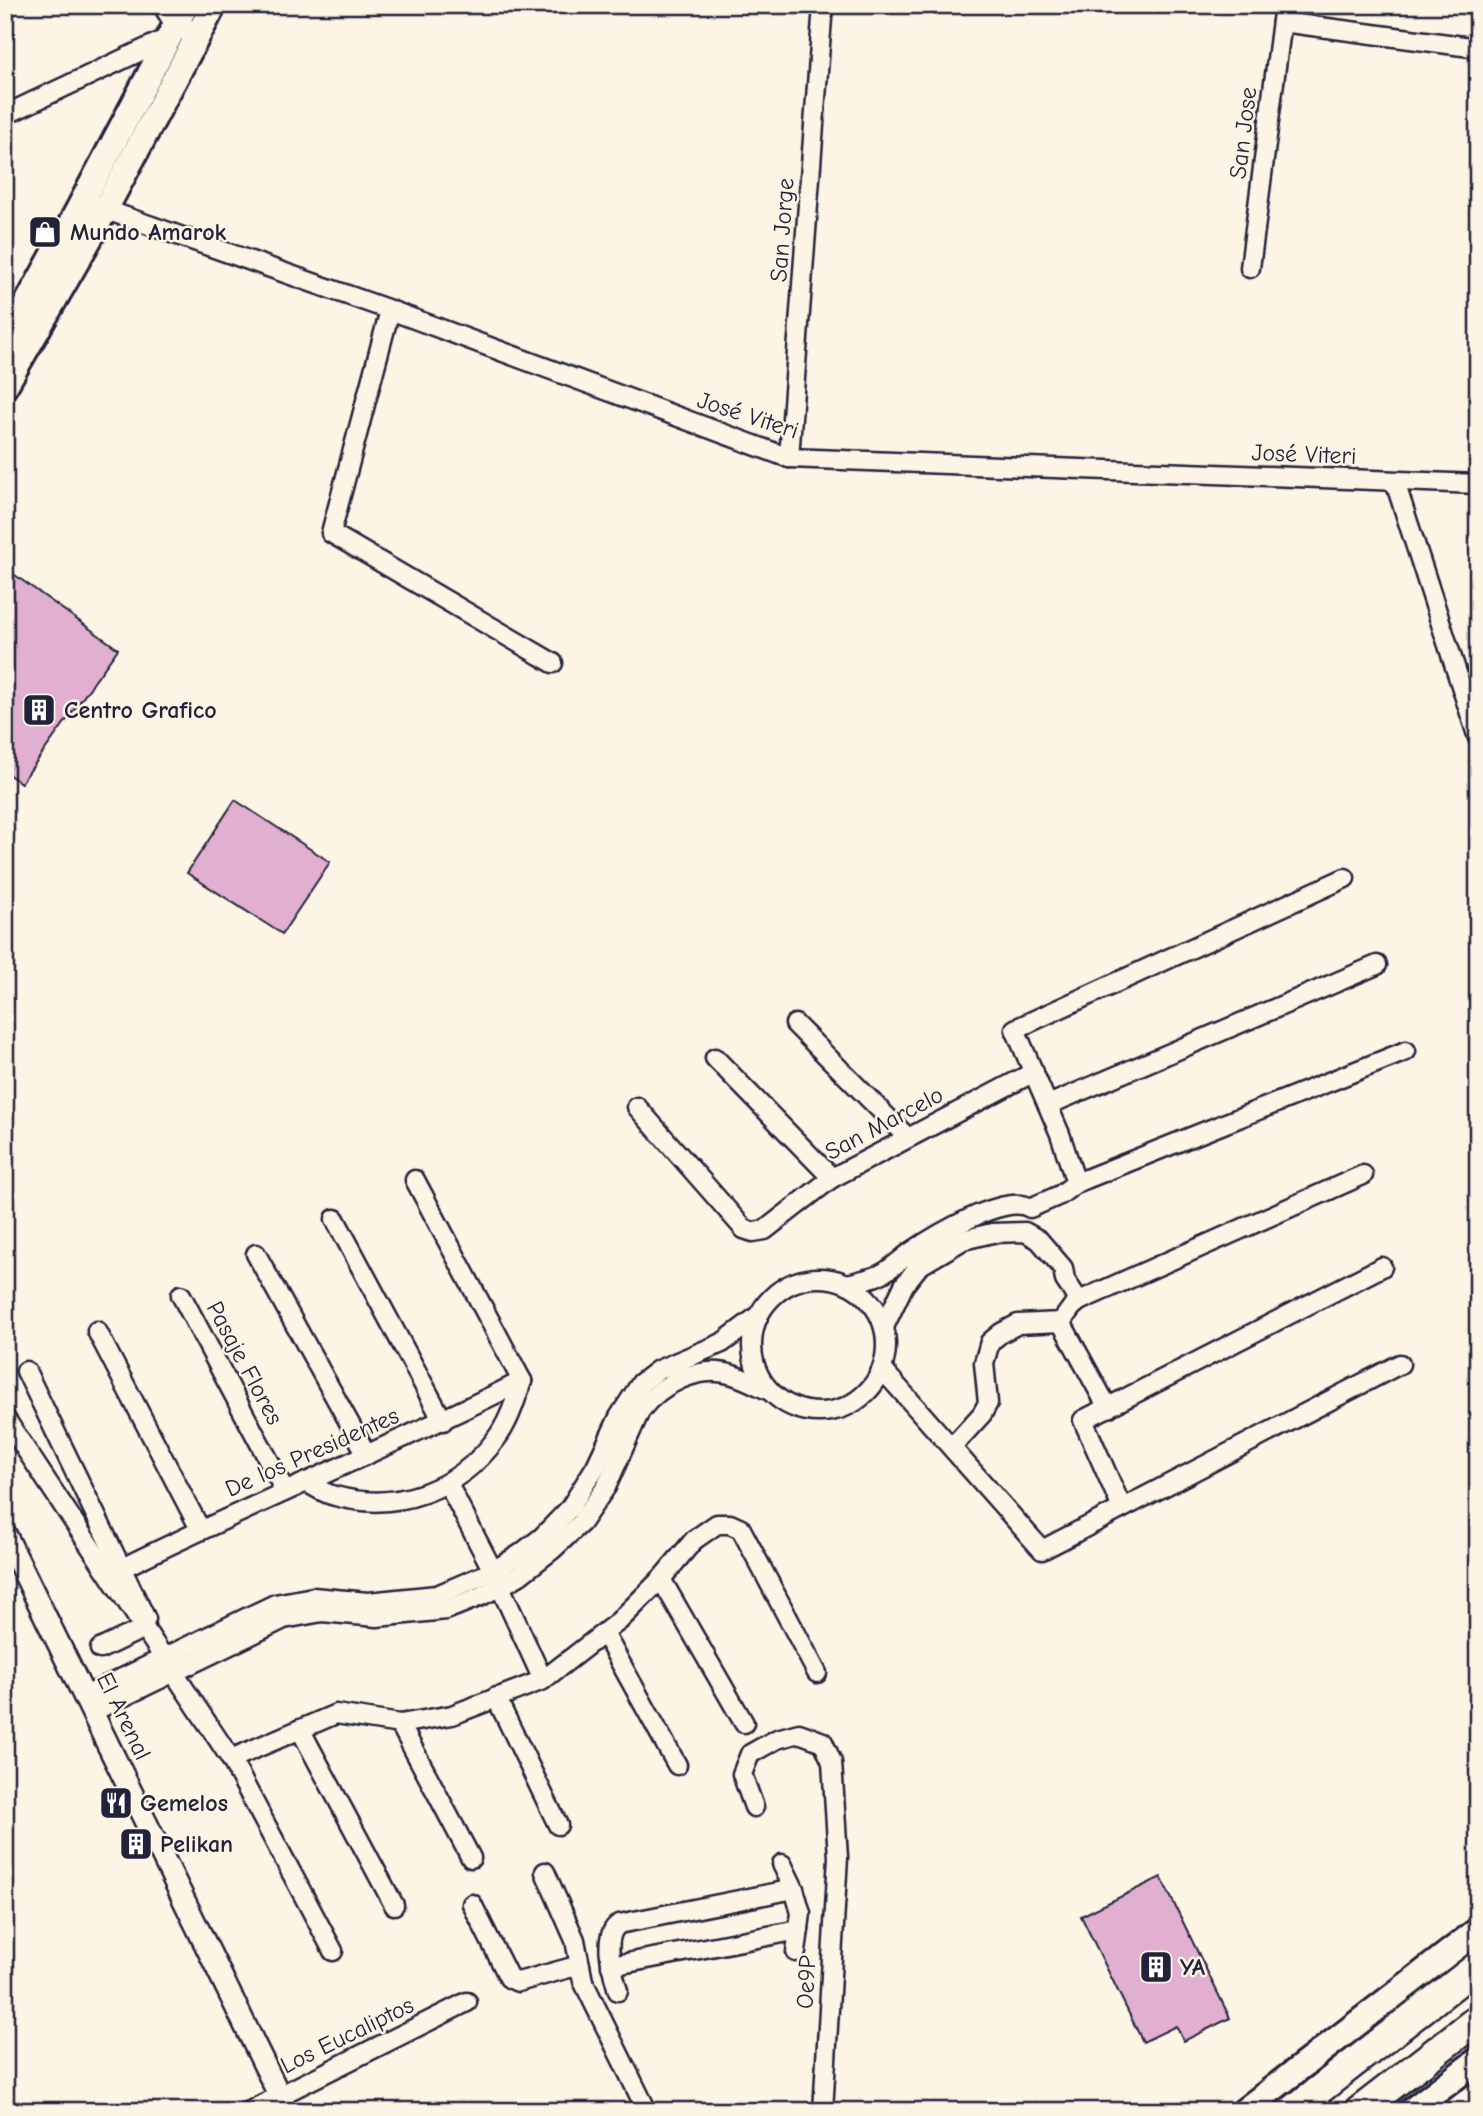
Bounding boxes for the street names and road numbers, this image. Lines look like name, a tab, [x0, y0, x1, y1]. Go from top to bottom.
street label: San Jose	[1223, 85, 1263, 181]
street label: San Jorge	[764, 177, 800, 283]
street label: José Viteri	[694, 385, 802, 445]
street label: José Viteri	[1251, 438, 1357, 470]
street label: San Marcelo	[820, 1080, 948, 1166]
street label: Pasaje Flores	[201, 1297, 289, 1429]
street label: De los Presidentes	[221, 1401, 403, 1503]
street label: El Arenal	[91, 1668, 157, 1764]
street label: Oe9P	[791, 1954, 821, 2010]
street label: Los Eucaliptos	[276, 1991, 418, 2079]

